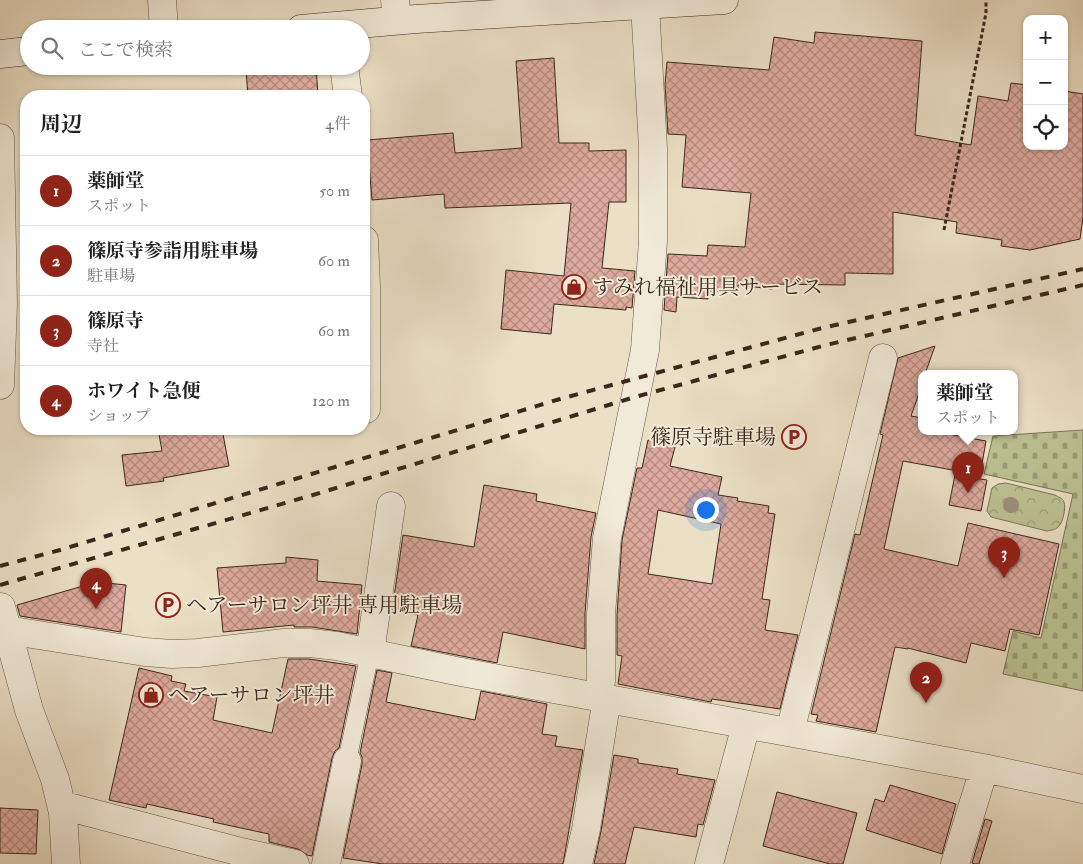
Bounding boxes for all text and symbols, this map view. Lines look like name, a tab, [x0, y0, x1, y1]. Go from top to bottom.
map controls	[1023, 15, 1068, 150]
button: +	[1023, 15, 1068, 60]
search box	[20, 20, 370, 75]
icon: search	[38, 34, 66, 62]
text: ここで検索	[78, 38, 173, 62]
button: −	[1023, 60, 1068, 105]
button: locate	[1023, 105, 1068, 150]
text: 周辺	[40, 111, 82, 138]
text: 4件	[325, 114, 350, 134]
text: 薬師堂	[87, 169, 144, 193]
text: 1	[53, 181, 59, 201]
text: 50 m	[319, 181, 350, 201]
text: スポット	[87, 196, 151, 216]
text: 篠原寺参詣用駐車場	[87, 239, 258, 263]
text: 2	[52, 251, 60, 271]
text: 60 m	[318, 251, 350, 271]
text: 駐車場	[87, 266, 135, 286]
shop icon: すみれ福祉用具サービス	[561, 274, 587, 300]
place label: すみれ福祉用具サービス	[592, 274, 823, 301]
text: 篠原寺	[87, 309, 144, 333]
text: 3	[53, 321, 59, 341]
text: 60 m	[318, 321, 350, 341]
text: 寺社	[87, 336, 119, 356]
popup	[918, 370, 1018, 435]
text: ホワイト急便	[87, 379, 200, 403]
text: 薬師堂	[936, 381, 993, 405]
text: 4	[52, 391, 60, 411]
text: 120 m	[312, 391, 350, 411]
text: ショップ	[87, 406, 151, 426]
text: スポット	[936, 408, 1000, 428]
place label: 篠原寺駐車場	[650, 424, 776, 451]
parking icon: 篠原寺駐車場	[781, 424, 807, 450]
pin: 1	[952, 452, 984, 493]
your location	[693, 497, 719, 523]
pin: 3	[988, 537, 1020, 578]
pin: 4	[80, 568, 112, 609]
parking icon: ヘアーサロン坪井 専用駐車場	[155, 592, 181, 618]
place label: ヘアーサロン坪井 専用駐車場	[186, 592, 462, 619]
pin: 2	[910, 662, 942, 703]
shop icon: ヘアーサロン坪井	[138, 682, 164, 708]
place label: ヘアーサロン坪井	[168, 682, 335, 709]

